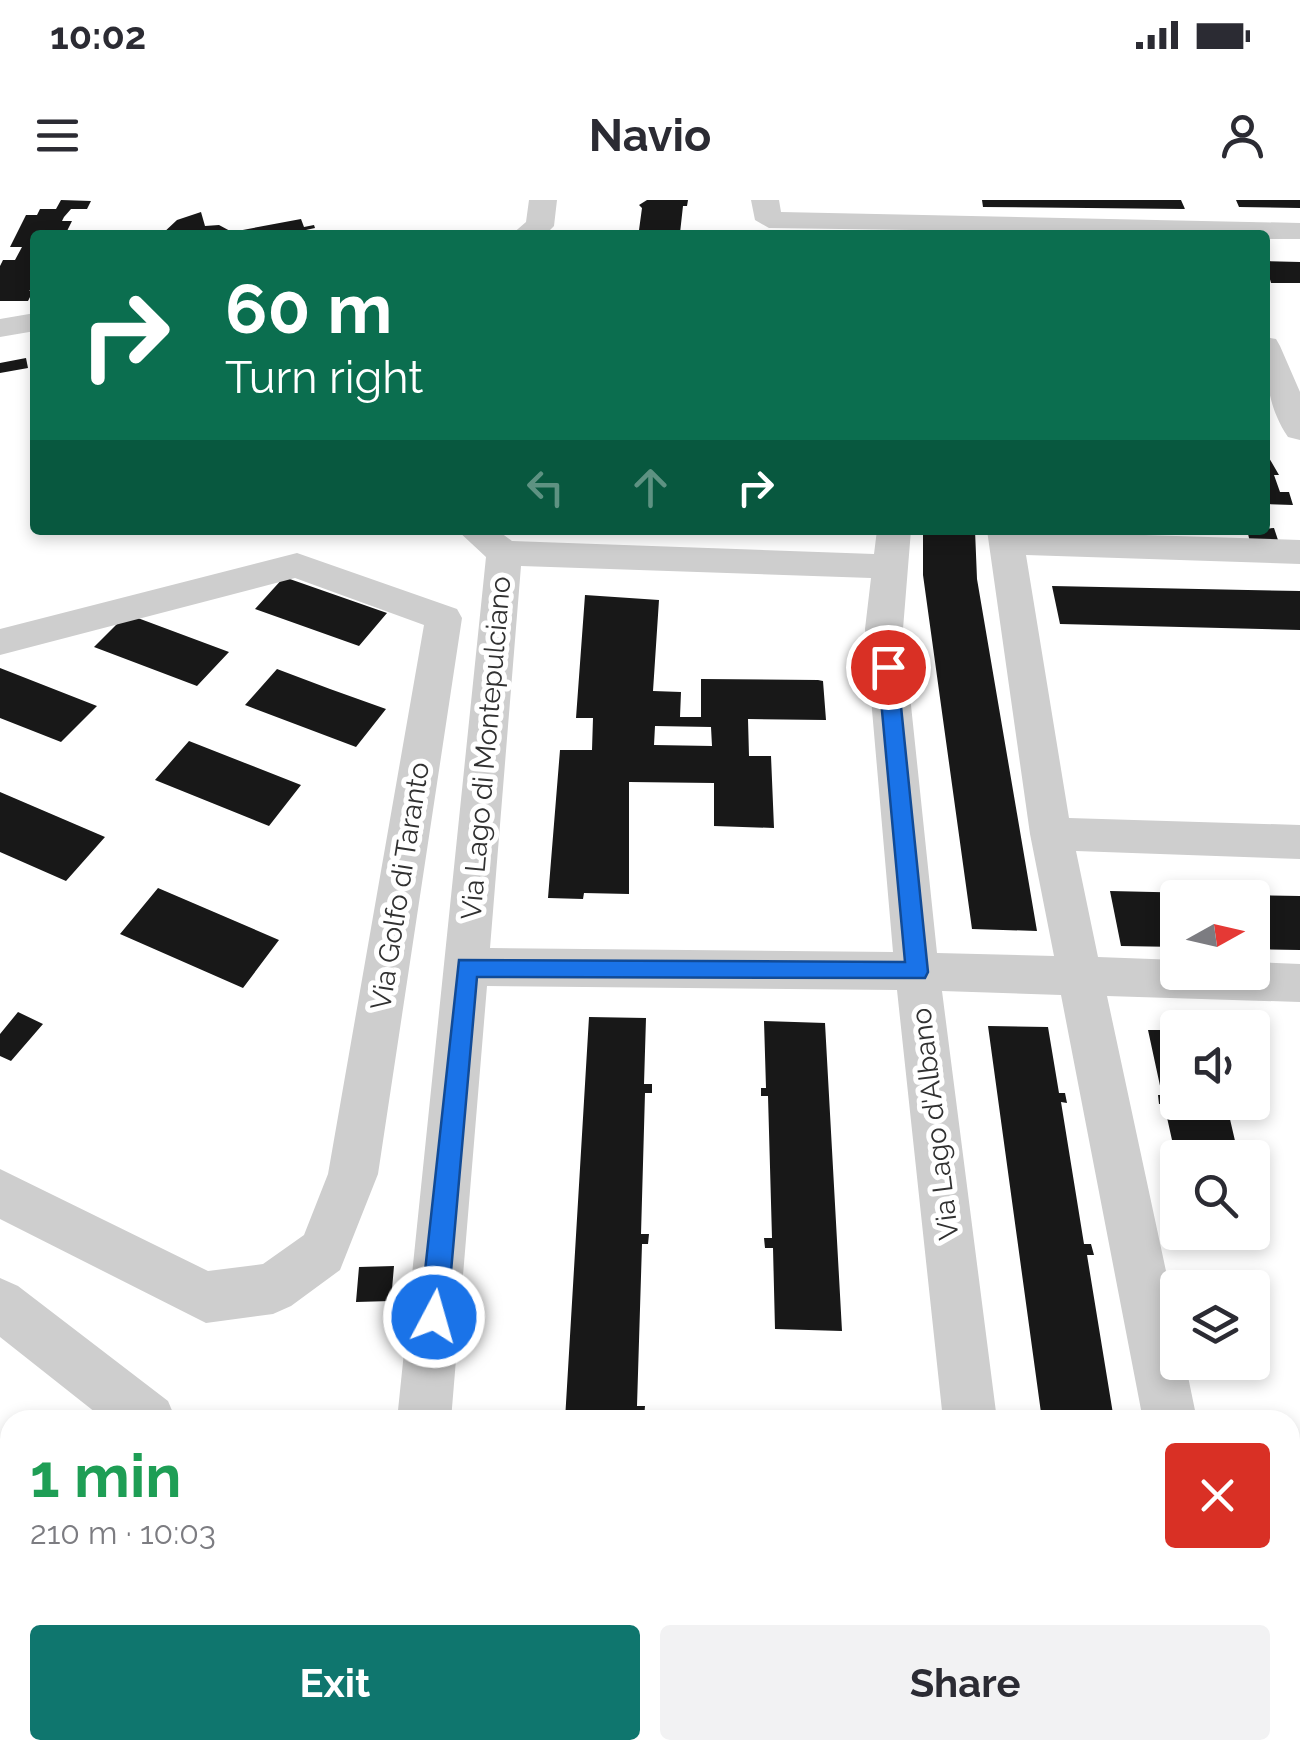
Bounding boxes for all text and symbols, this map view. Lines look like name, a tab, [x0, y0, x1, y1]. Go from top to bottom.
text: 10:02	[50, 13, 146, 58]
icon: menu	[30, 108, 85, 163]
icon: person	[1215, 108, 1270, 163]
text: Navio	[589, 109, 711, 162]
text: 60 m	[225, 267, 392, 349]
icon: right	[60, 270, 190, 400]
text: Turn right	[225, 351, 423, 404]
icon: left	[518, 460, 573, 515]
icon: ahead	[623, 460, 678, 515]
icon: right	[728, 460, 783, 515]
street label: Via Lago di Montepulciano	[455, 575, 517, 921]
pin	[846, 625, 931, 710]
icon: arrive	[861, 640, 916, 695]
street label: Via Golfo di Taranto	[364, 760, 436, 1012]
north arrow	[1160, 880, 1270, 990]
map controls	[1160, 880, 1270, 1380]
street label: Via Lago d'Albano	[904, 1006, 966, 1242]
button: sound	[1160, 1010, 1270, 1120]
button: search	[1160, 1140, 1270, 1250]
position arrow	[382, 1265, 486, 1369]
button: layers	[1160, 1270, 1270, 1380]
text: 1 min	[30, 1441, 181, 1511]
button: close	[1165, 1443, 1270, 1548]
text: 210 m · 10:03	[30, 1514, 216, 1551]
button: Exit	[30, 1625, 640, 1740]
button: Share	[660, 1625, 1270, 1740]

